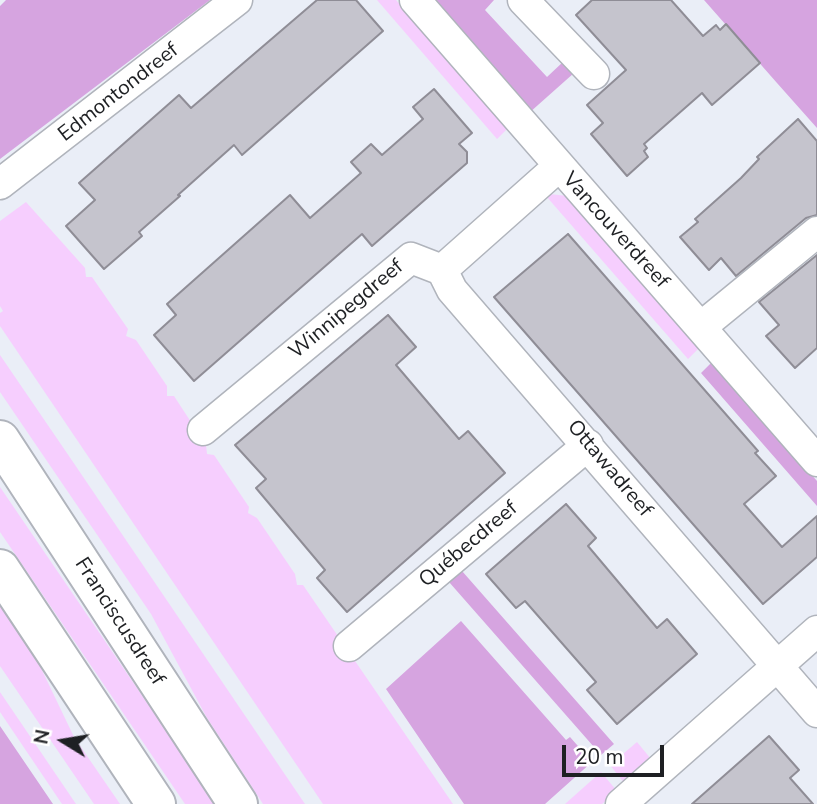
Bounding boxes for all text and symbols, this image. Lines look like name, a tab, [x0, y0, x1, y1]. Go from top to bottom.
street label: Edmontondreef	[54, 38, 184, 148]
street label: Vancouverdreef	[556, 168, 674, 294]
street label: Winnipegdreef	[285, 255, 409, 365]
street label: Ottawadreef	[561, 415, 657, 523]
street label: Québecdreef	[415, 496, 523, 594]
street label: Franciscusdreef	[68, 553, 170, 691]
north arrow	[28, 706, 98, 776]
text: N	[28, 728, 57, 746]
scale bar	[565, 730, 666, 774]
text: 20 m	[575, 743, 624, 771]

